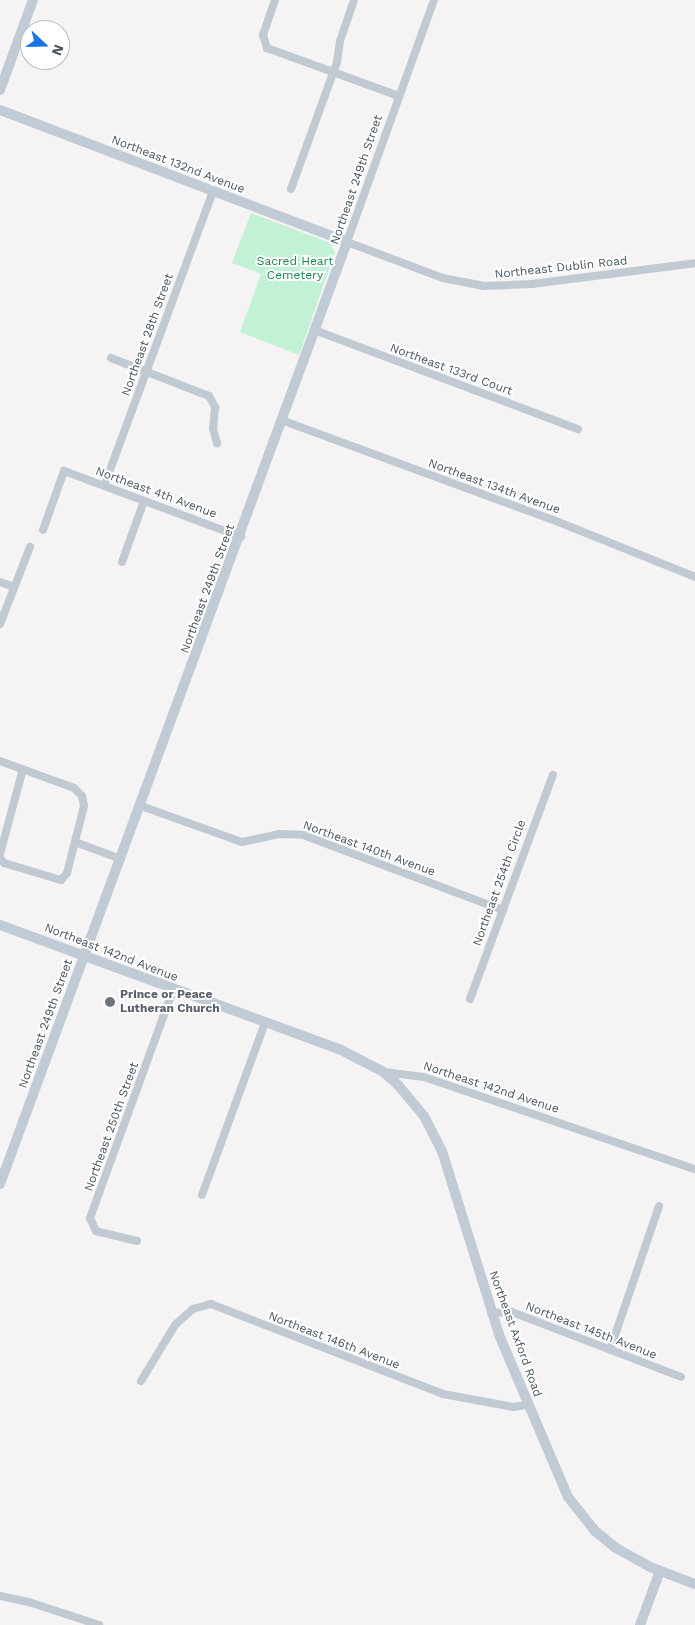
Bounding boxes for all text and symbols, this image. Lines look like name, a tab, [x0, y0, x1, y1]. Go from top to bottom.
north arrow	[20, 20, 70, 70]
text: N	[49, 42, 67, 58]
street label: Northeast 249th Street	[328, 113, 386, 247]
street label: Northeast 132nd Avenue	[109, 133, 247, 197]
street label: Northeast Dublin Road	[494, 254, 628, 282]
park label: Sacred Heart Cemetery	[257, 255, 333, 283]
street label: Northeast 28th Street	[119, 272, 177, 398]
street label: Northeast 133rd Court	[388, 341, 514, 399]
street label: Northeast 134th Avenue	[426, 456, 562, 518]
street label: Northeast 4th Avenue	[93, 464, 219, 522]
street label: Northeast 249th Street	[178, 523, 238, 655]
street label: Northeast 140th Avenue	[301, 818, 437, 880]
street label: Northeast 254th Circle	[470, 818, 530, 948]
street label: Northeast 142nd Avenue	[42, 921, 180, 985]
street label: Northeast 249th Street	[16, 958, 76, 1090]
place label: Prince or Peace Lutheran Church	[120, 988, 220, 1016]
marker: Prince or Peace Lutheran Church	[104, 996, 116, 1008]
street label: Northeast 142nd Avenue	[421, 1059, 561, 1117]
street label: Northeast 250th Street	[82, 1061, 142, 1193]
street label: Northeast Axford Road	[485, 1269, 545, 1399]
street label: Northeast 145th Avenue	[523, 1299, 659, 1363]
street label: Northeast 146th Avenue	[266, 1309, 402, 1373]

